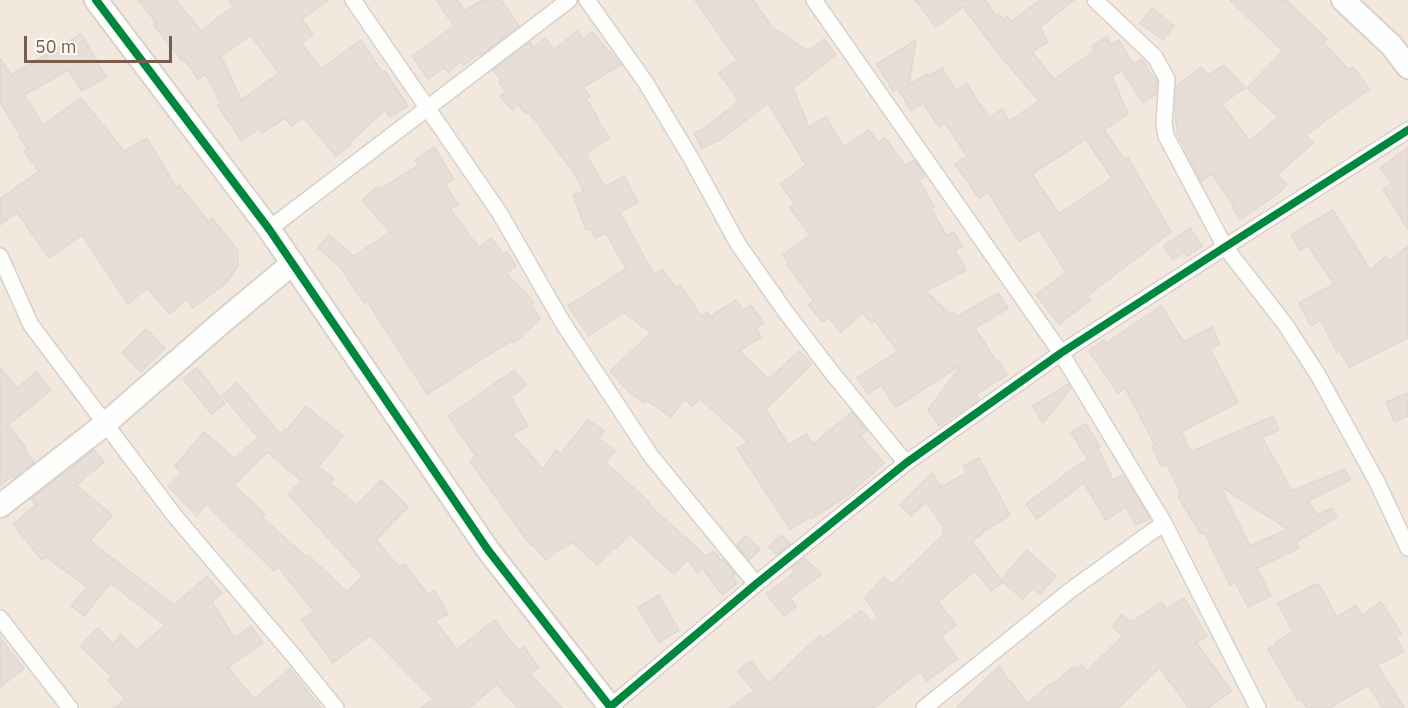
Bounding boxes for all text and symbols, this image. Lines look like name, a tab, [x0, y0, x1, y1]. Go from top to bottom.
scale bar	[27, 24, 176, 62]
text: 50 m	[35, 35, 77, 58]

